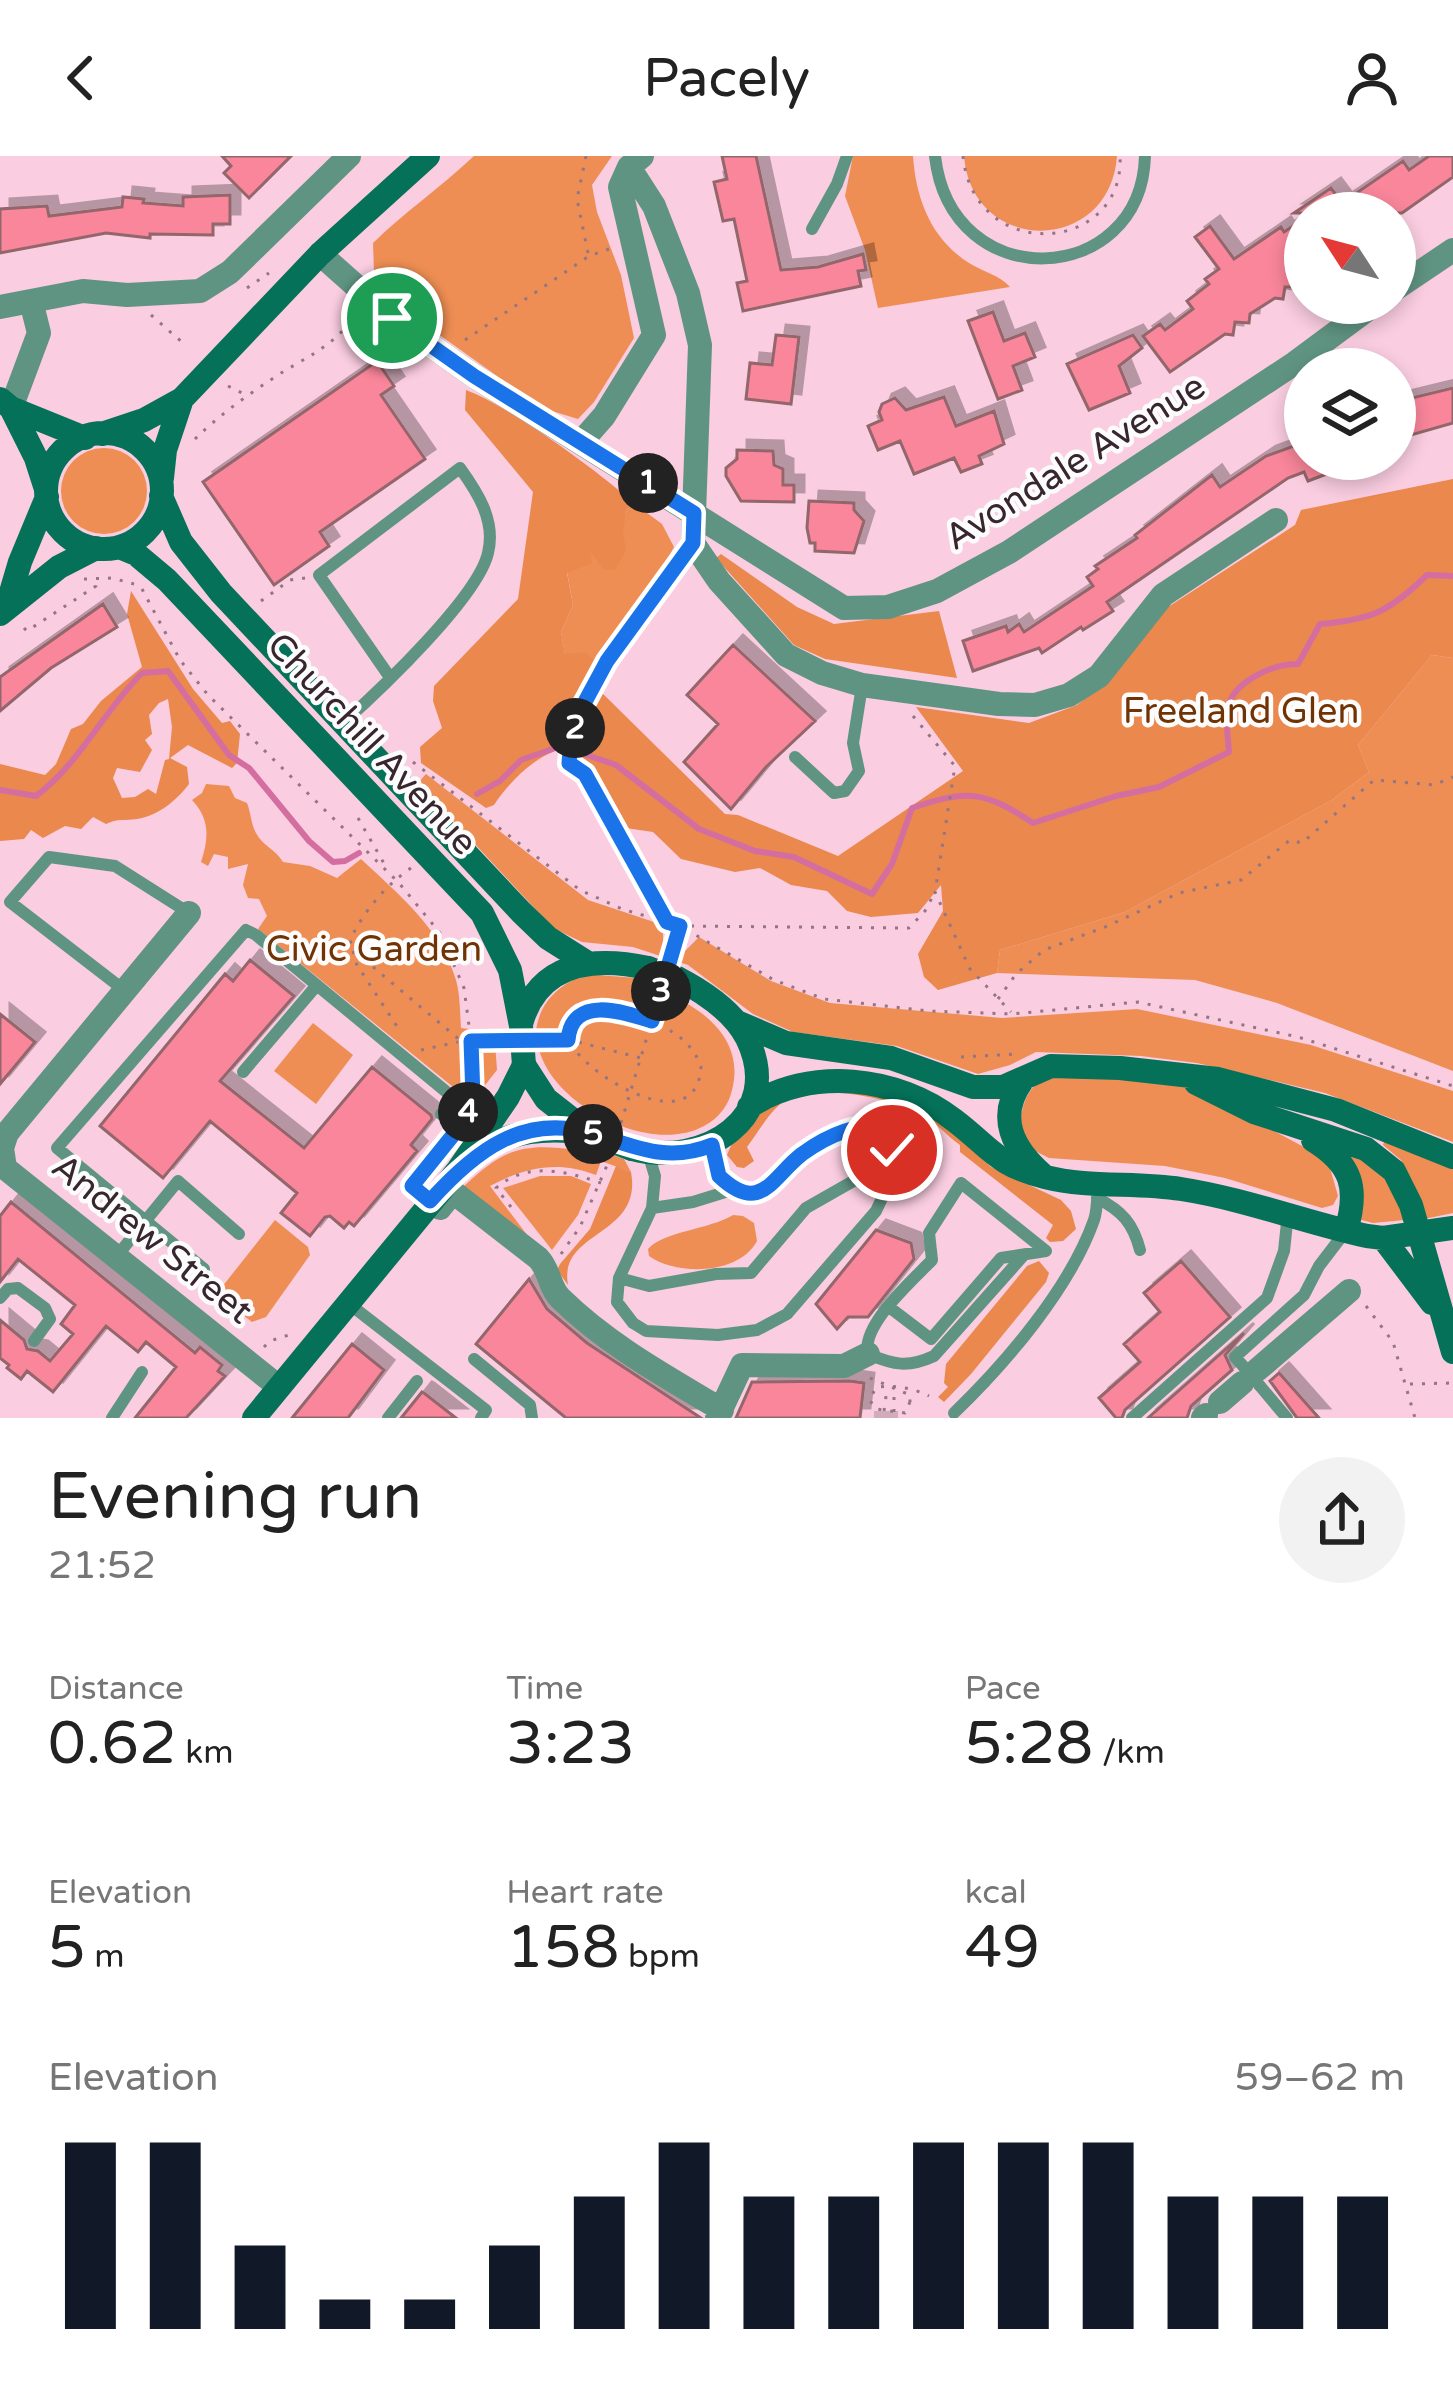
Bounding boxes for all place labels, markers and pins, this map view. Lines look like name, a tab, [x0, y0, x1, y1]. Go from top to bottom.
pin	[341, 267, 443, 369]
pin: 1	[618, 453, 678, 513]
pin: 2	[545, 698, 605, 758]
pin: 3	[631, 961, 691, 1021]
pin: 4	[438, 1082, 498, 1142]
pin	[841, 1099, 943, 1201]
pin: 5	[563, 1104, 623, 1164]

